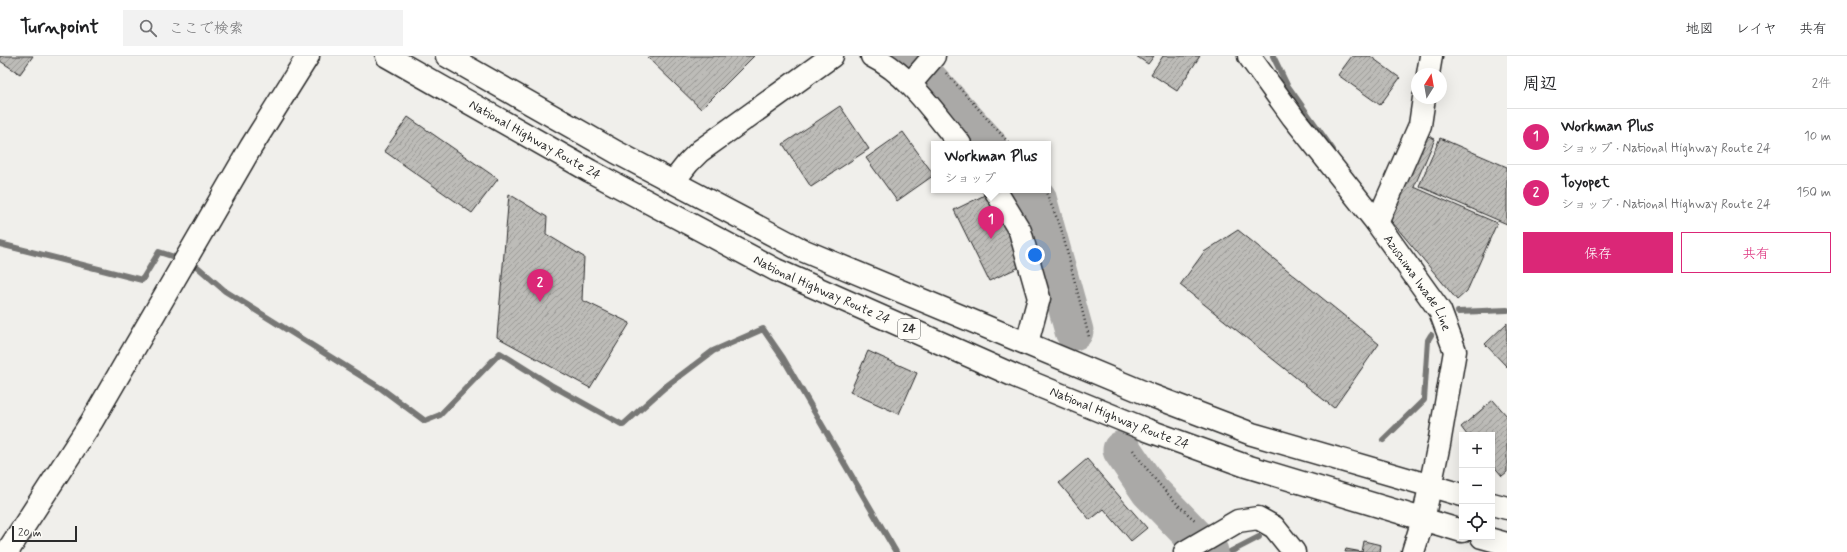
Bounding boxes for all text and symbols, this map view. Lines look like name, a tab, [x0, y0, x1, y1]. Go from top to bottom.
search box	[123, 10, 403, 46]
text: Turnpoint	[20, 15, 99, 40]
icon: search	[137, 17, 159, 39]
text: ここで検索	[169, 19, 244, 39]
text: 地図	[1686, 20, 1714, 38]
text: レイヤ	[1736, 20, 1777, 38]
text: 共有	[1799, 20, 1827, 38]
north arrow	[1411, 68, 1447, 104]
text: 周辺	[1523, 73, 1557, 95]
text: 2件	[1812, 75, 1831, 92]
street label: National Highway Route 24	[466, 96, 604, 184]
text: Workman Plus	[1561, 117, 1654, 137]
text: 1	[1533, 128, 1539, 145]
text: 10 m	[1804, 128, 1831, 145]
text: ショップ · National Highway Route 24	[1561, 140, 1771, 157]
popup	[931, 141, 1051, 193]
text: Workman Plus	[945, 147, 1037, 167]
text: ショップ	[945, 170, 996, 187]
text: Toyopet	[1561, 173, 1610, 193]
text: 2	[1533, 184, 1539, 201]
text: 150 m	[1797, 184, 1831, 201]
text: ショップ · National Highway Route 24	[1561, 196, 1771, 213]
pin: 1	[978, 206, 1004, 239]
street label: Azushima Iwade Line	[1379, 231, 1455, 333]
button: 保存	[1523, 232, 1673, 273]
button: 共有	[1681, 232, 1831, 273]
your location	[1025, 245, 1045, 265]
street label: National Highway Route 24	[751, 251, 893, 328]
pin: 2	[527, 269, 553, 302]
road number: 24	[898, 319, 920, 339]
street label: National Highway Route 24	[1047, 383, 1192, 453]
map controls	[1459, 432, 1495, 540]
button: +	[1459, 432, 1495, 468]
button: −	[1459, 468, 1495, 504]
button: locate	[1459, 504, 1495, 540]
scale bar	[12, 524, 77, 543]
text: 20 m	[18, 526, 41, 540]

